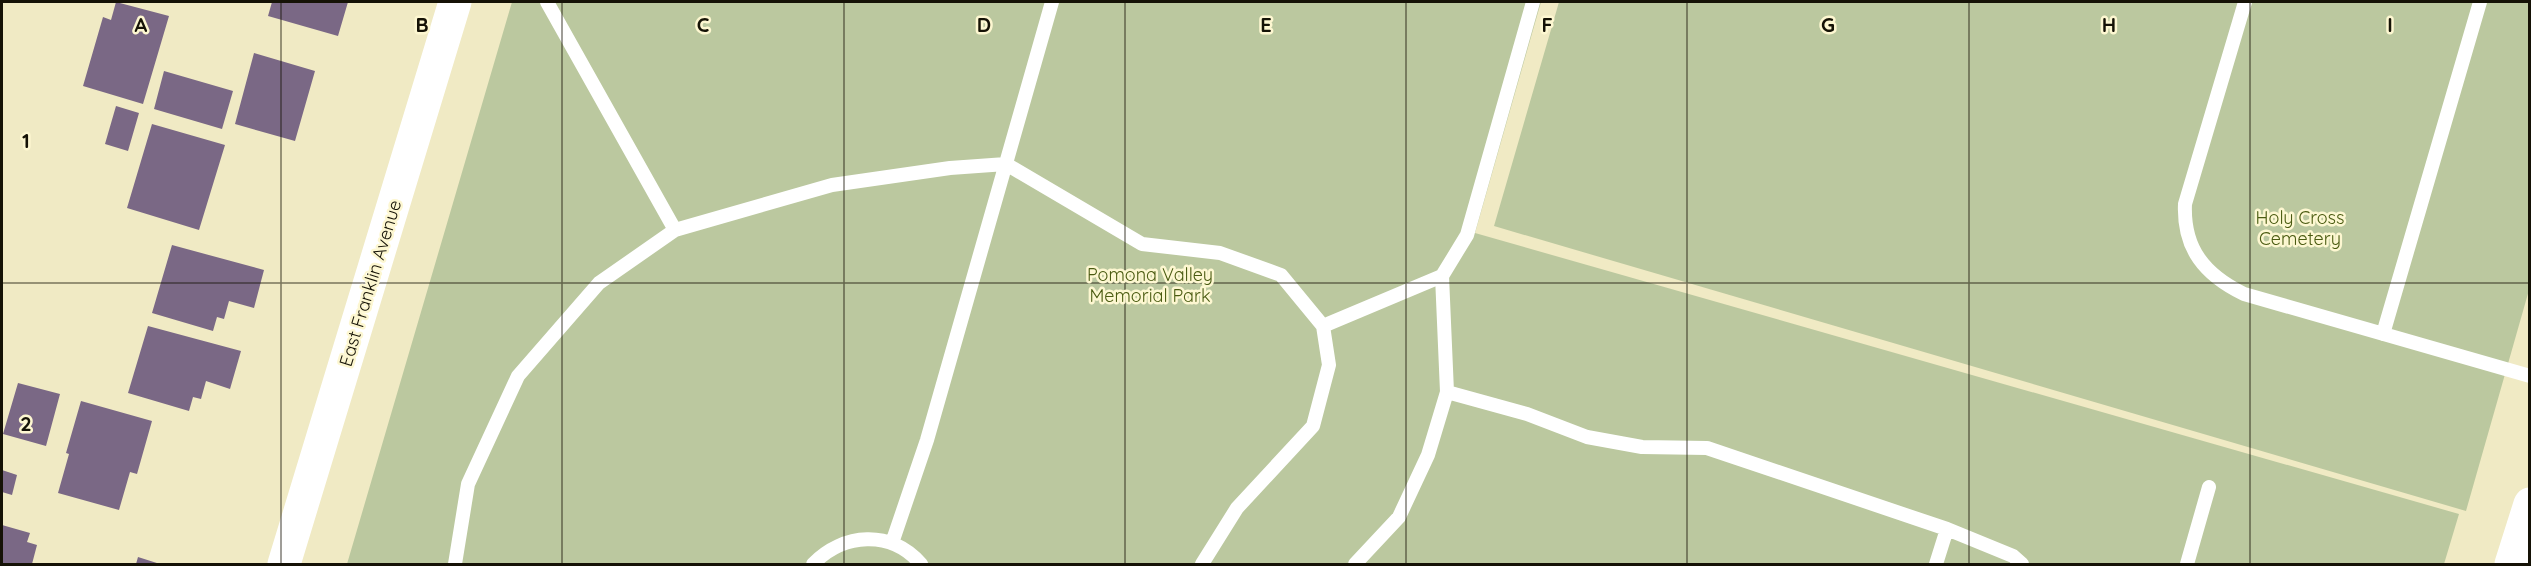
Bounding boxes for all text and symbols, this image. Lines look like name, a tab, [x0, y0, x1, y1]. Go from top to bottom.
text: A	[135, 12, 148, 37]
text: B	[415, 12, 429, 37]
text: C	[697, 12, 710, 37]
text: D	[977, 12, 991, 37]
text: E	[1260, 12, 1272, 37]
text: F	[1541, 12, 1553, 37]
text: G	[1821, 12, 1835, 37]
text: H	[2102, 12, 2116, 37]
text: I	[2387, 12, 2393, 37]
text: 1	[22, 128, 30, 153]
street label: East Franklin Avenue	[334, 197, 406, 369]
park label: Holy Cross Cemetery	[2256, 206, 2344, 250]
park label: Pomona Valley Memorial Park	[1087, 263, 1213, 307]
text: 2	[20, 411, 32, 436]

